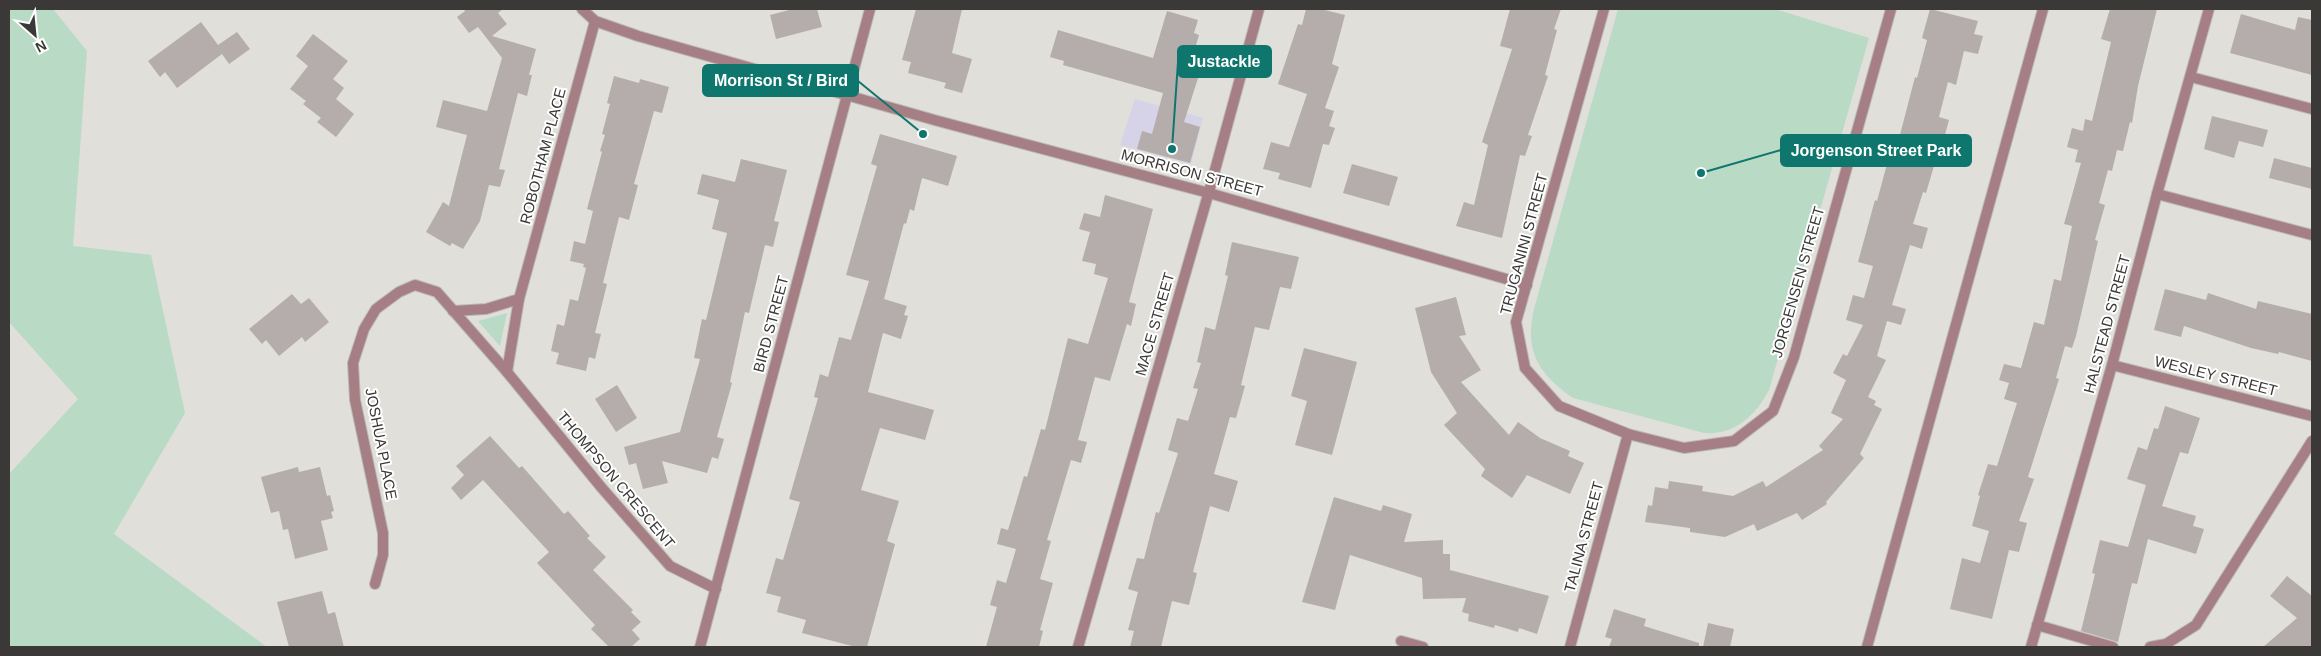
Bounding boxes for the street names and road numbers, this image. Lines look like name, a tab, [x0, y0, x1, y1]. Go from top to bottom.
street label: ROBOTHAM PLACE	[516, 86, 569, 226]
street label: MORRISON STREET	[1119, 145, 1265, 200]
street label: TRUGANINI STREET	[1496, 171, 1551, 317]
street label: JORGENSEN STREET	[1768, 204, 1827, 360]
street label: HALSTEAD STREET	[2080, 253, 2133, 395]
street label: MACE STREET	[1132, 270, 1177, 377]
street label: BIRD STREET	[749, 274, 792, 374]
street label: WESLEY STREET	[2153, 352, 2279, 399]
street label: JOSHUA PLACE	[362, 387, 401, 501]
street label: THOMPSON CRESCENT	[554, 408, 679, 552]
street label: TALINA STREET	[1561, 480, 1606, 594]

